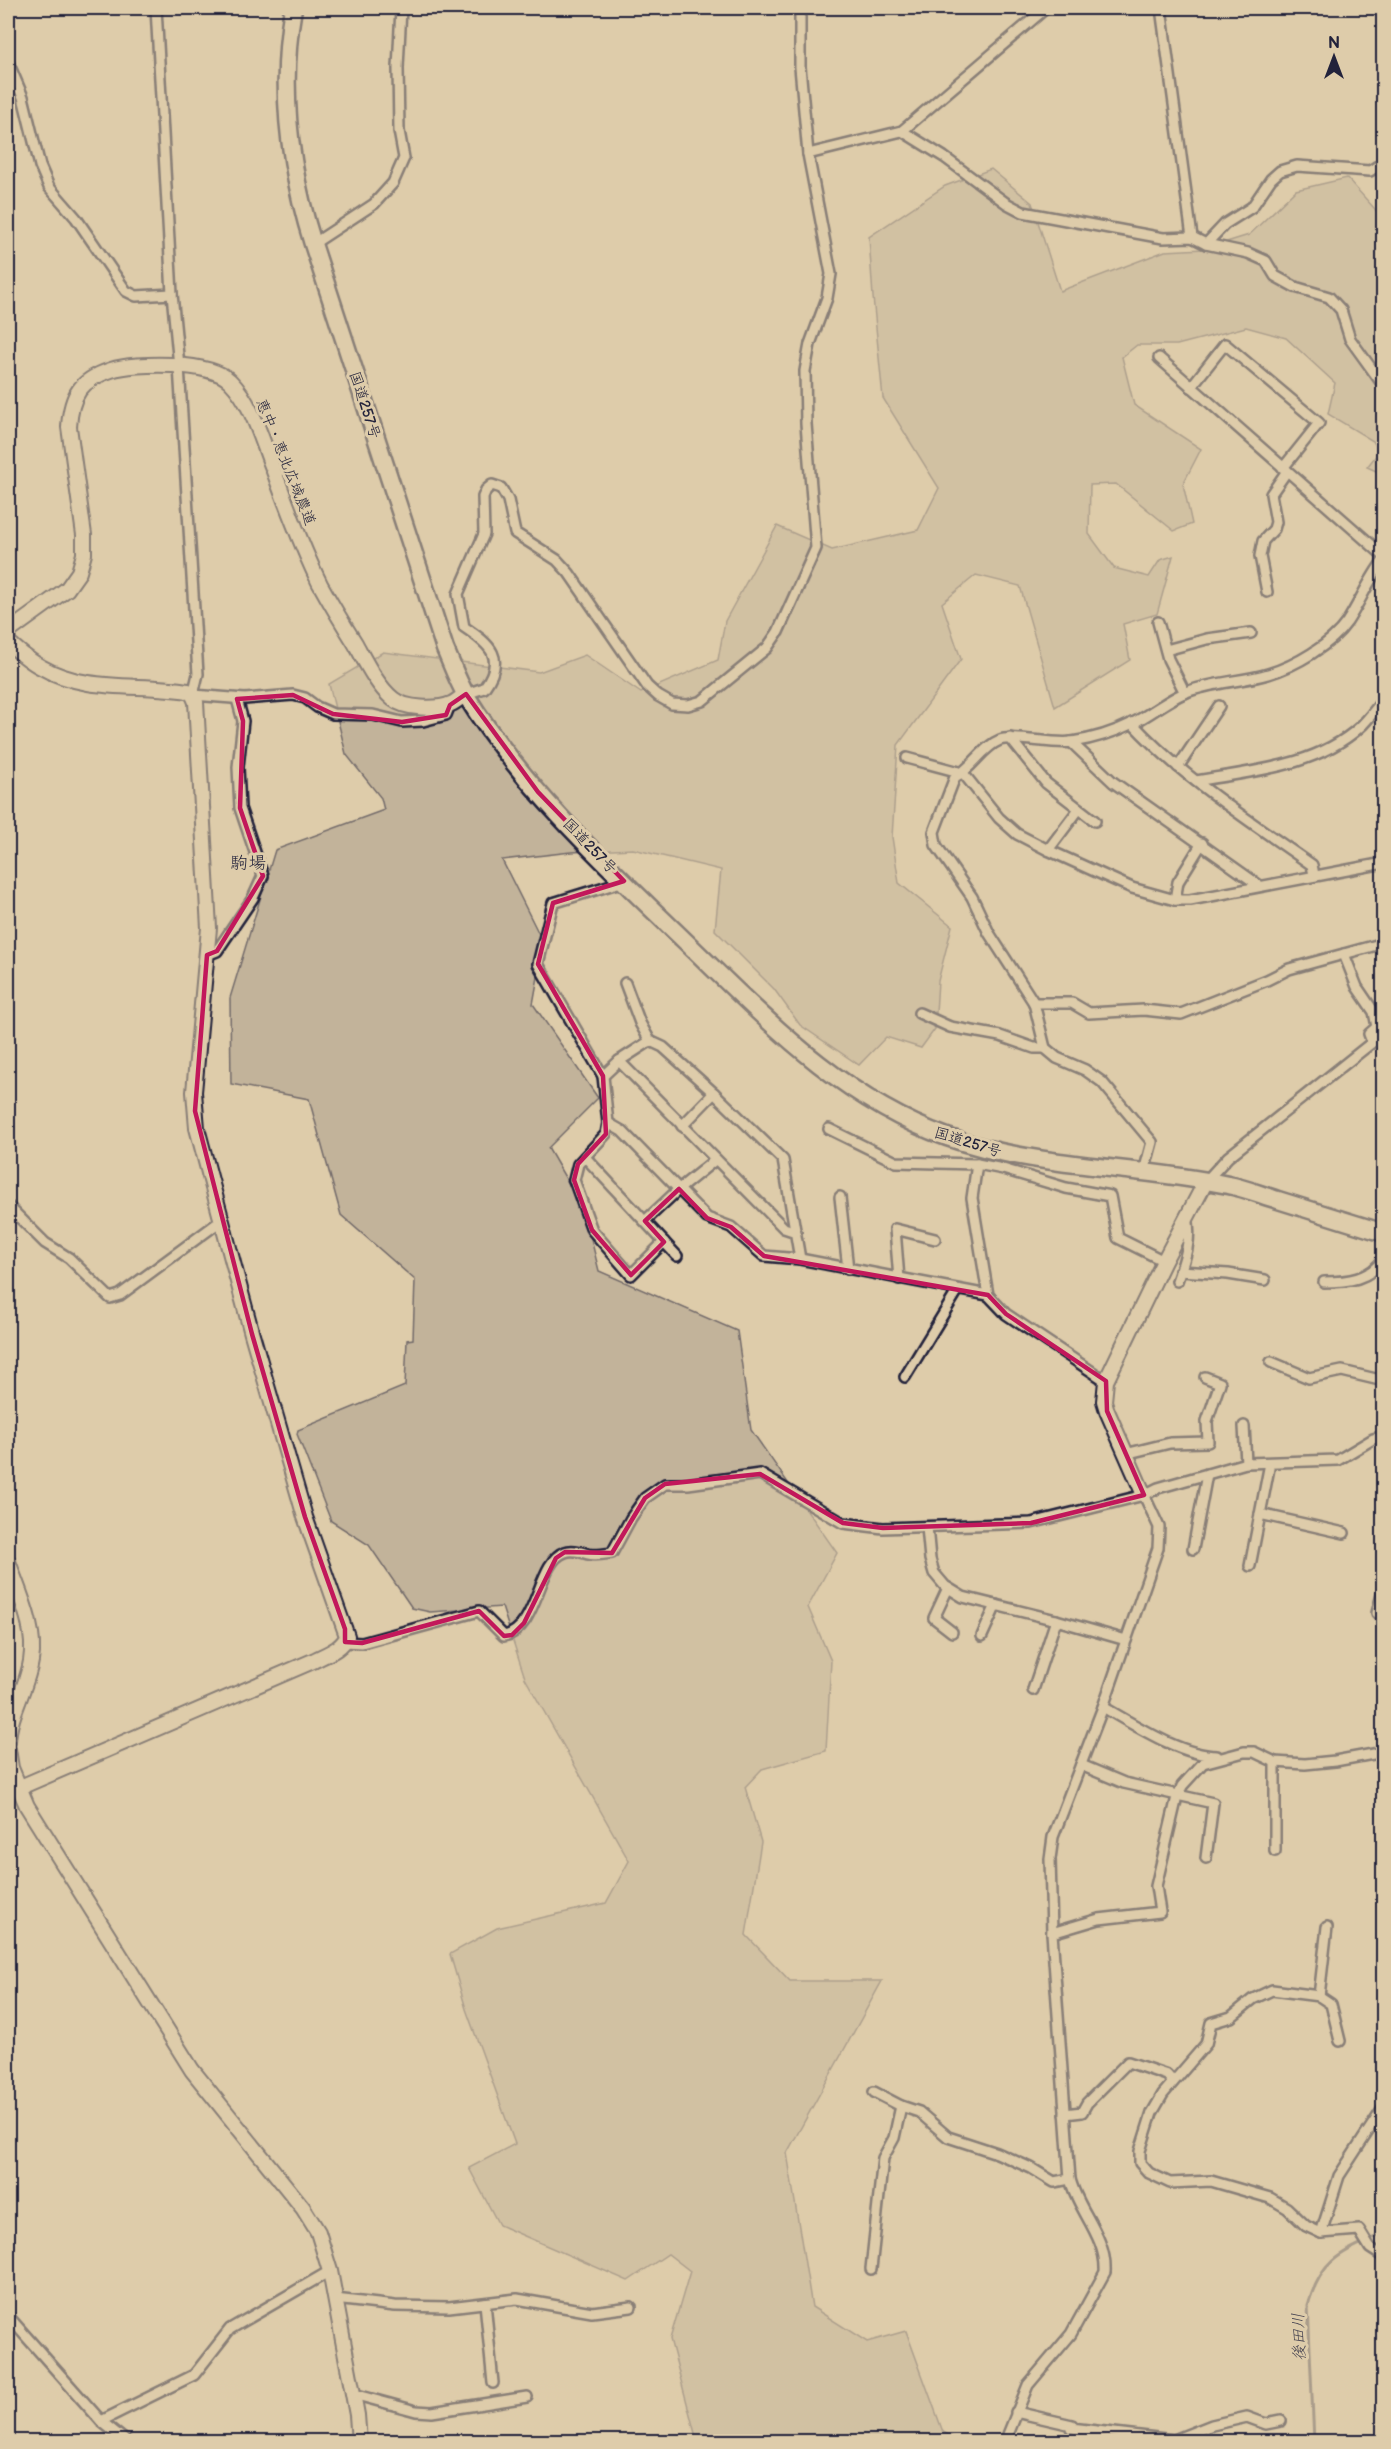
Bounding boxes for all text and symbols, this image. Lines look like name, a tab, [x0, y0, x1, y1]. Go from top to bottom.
north arrow	[1304, 27, 1364, 87]
text: N	[1328, 34, 1340, 53]
street label: 国道257号	[345, 369, 384, 441]
street label: 恵中・恵北広域農道	[251, 396, 320, 528]
street label: 国道257号	[559, 815, 621, 878]
district label: 駒場	[230, 853, 266, 874]
street label: 国道257号	[932, 1123, 1004, 1162]
water label: 後田川	[1289, 2313, 1310, 2361]

